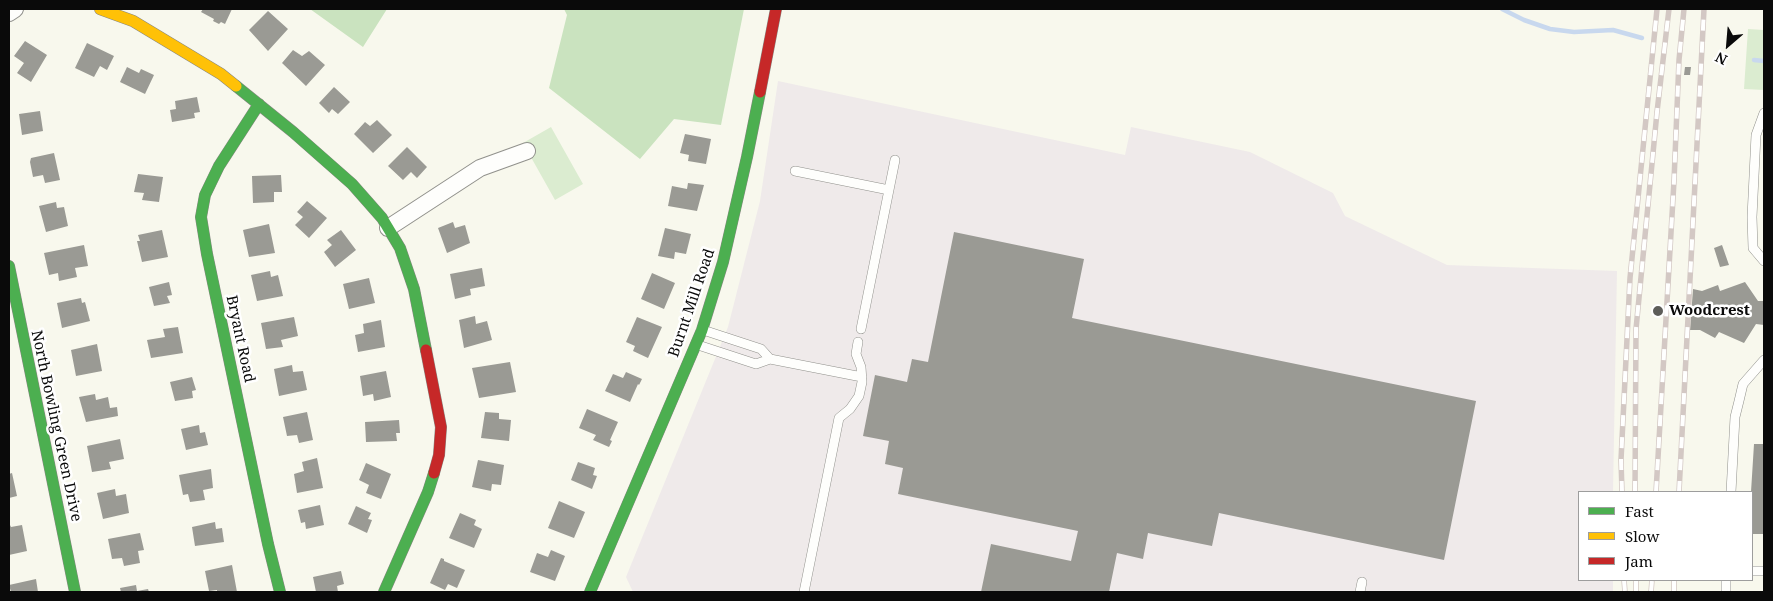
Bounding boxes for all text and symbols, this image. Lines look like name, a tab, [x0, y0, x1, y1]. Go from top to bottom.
north arrow	[1703, 20, 1753, 70]
text: N	[1712, 48, 1730, 70]
street label: Burnt Mill Road	[665, 246, 719, 360]
street label: Bryant Road	[222, 294, 258, 384]
place label: Woodcrest	[1669, 302, 1750, 320]
marker: Woodcrest	[1651, 304, 1665, 318]
street label: North Bowling Green Drive	[27, 329, 85, 523]
legend	[1578, 491, 1753, 581]
text: Fast	[1625, 501, 1654, 521]
text: Slow	[1625, 526, 1659, 546]
text: Jam	[1625, 551, 1653, 571]

